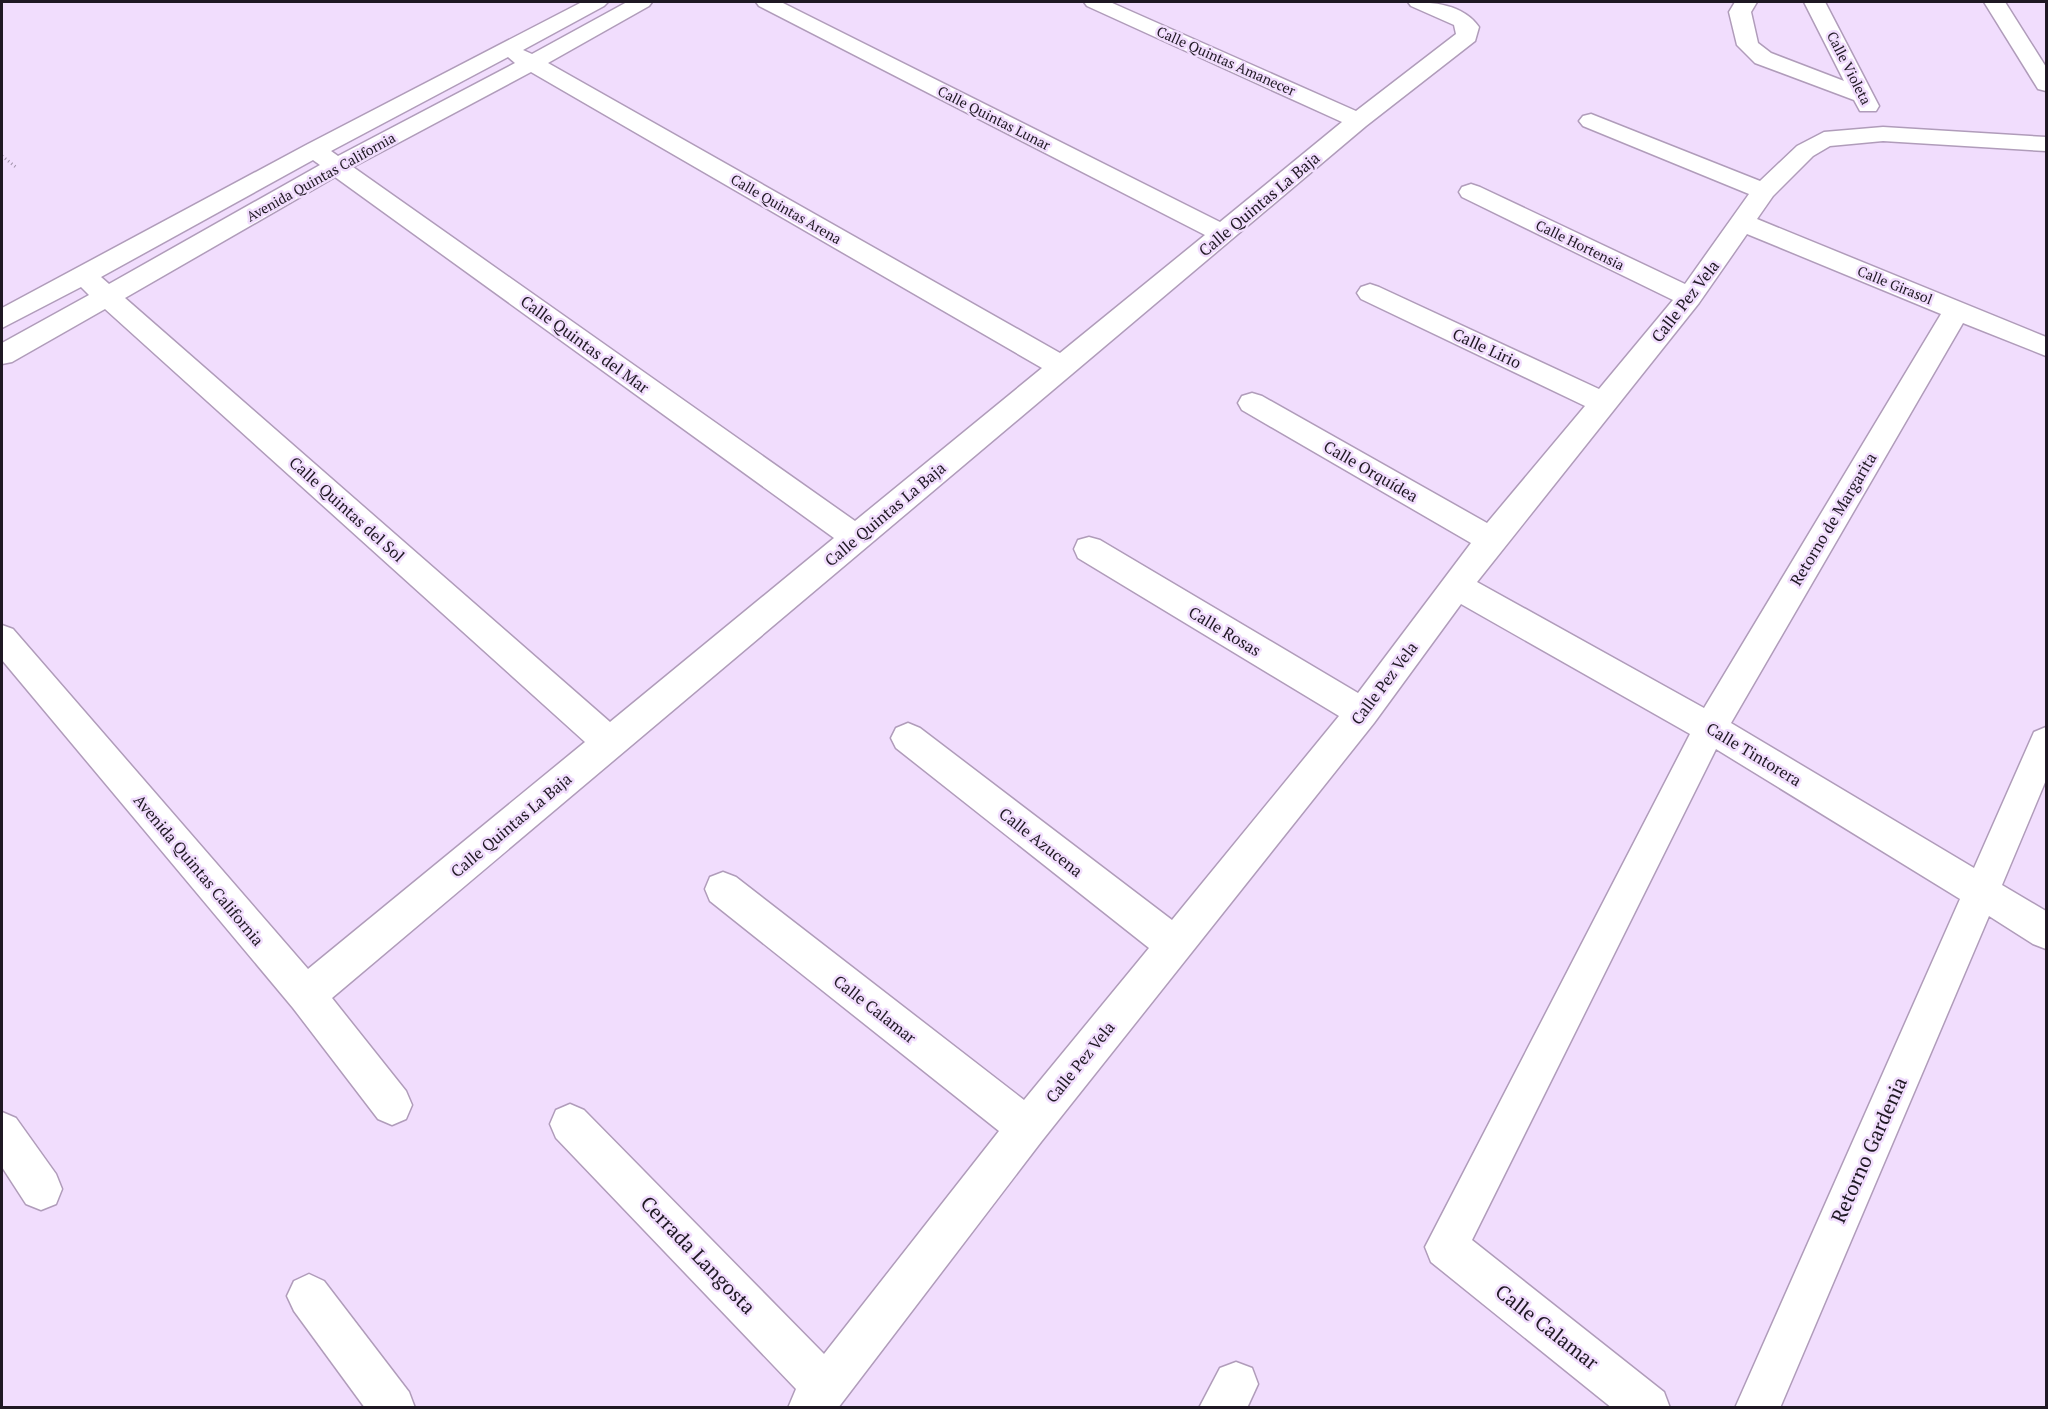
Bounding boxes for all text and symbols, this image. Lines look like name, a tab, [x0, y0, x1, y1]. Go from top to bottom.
street label: Calle Quintas Amanecer	[1154, 21, 1299, 100]
street label: Calle Violeta	[1823, 28, 1876, 108]
street label: Calle Quintas Lunar	[935, 81, 1054, 154]
street label: Avenida Quintas California	[243, 128, 399, 226]
street label: Calle Quintas La Baja	[1194, 147, 1324, 261]
street label: Calle Quintas Arena	[727, 169, 845, 248]
street label: Calle Hortensia	[1533, 215, 1628, 274]
street label: Calle Pez Vela	[1646, 255, 1724, 347]
street label: Calle Girasol	[1855, 261, 1936, 308]
street label: Calle Quintas del Mar	[516, 290, 654, 399]
street label: Calle Lirio	[1449, 323, 1525, 374]
street label: Calle Orquídea	[1320, 435, 1422, 507]
street label: Retorno de Margarita	[1785, 448, 1881, 590]
street label: Calle Quintas del Sol	[285, 451, 409, 567]
street label: Calle Quintas La Baja	[820, 457, 950, 571]
street label: Calle Rosas	[1185, 601, 1265, 661]
street label: Calle Pez Vela	[1346, 637, 1422, 729]
street label: Calle Tintorera	[1702, 717, 1806, 791]
street label: Calle Quintas La Baja	[446, 768, 576, 882]
street label: Avenida Quintas California	[129, 790, 269, 950]
street label: Calle Azucena	[995, 802, 1087, 882]
street label: Calle Calamar	[829, 970, 922, 1049]
street label: Calle Pez Vela	[1040, 1017, 1120, 1107]
street label: Retorno Gardenia	[1824, 1073, 1913, 1227]
street label: Cerrada Langosta	[635, 1190, 762, 1320]
street label: Calle Calamar	[1490, 1278, 1605, 1376]

